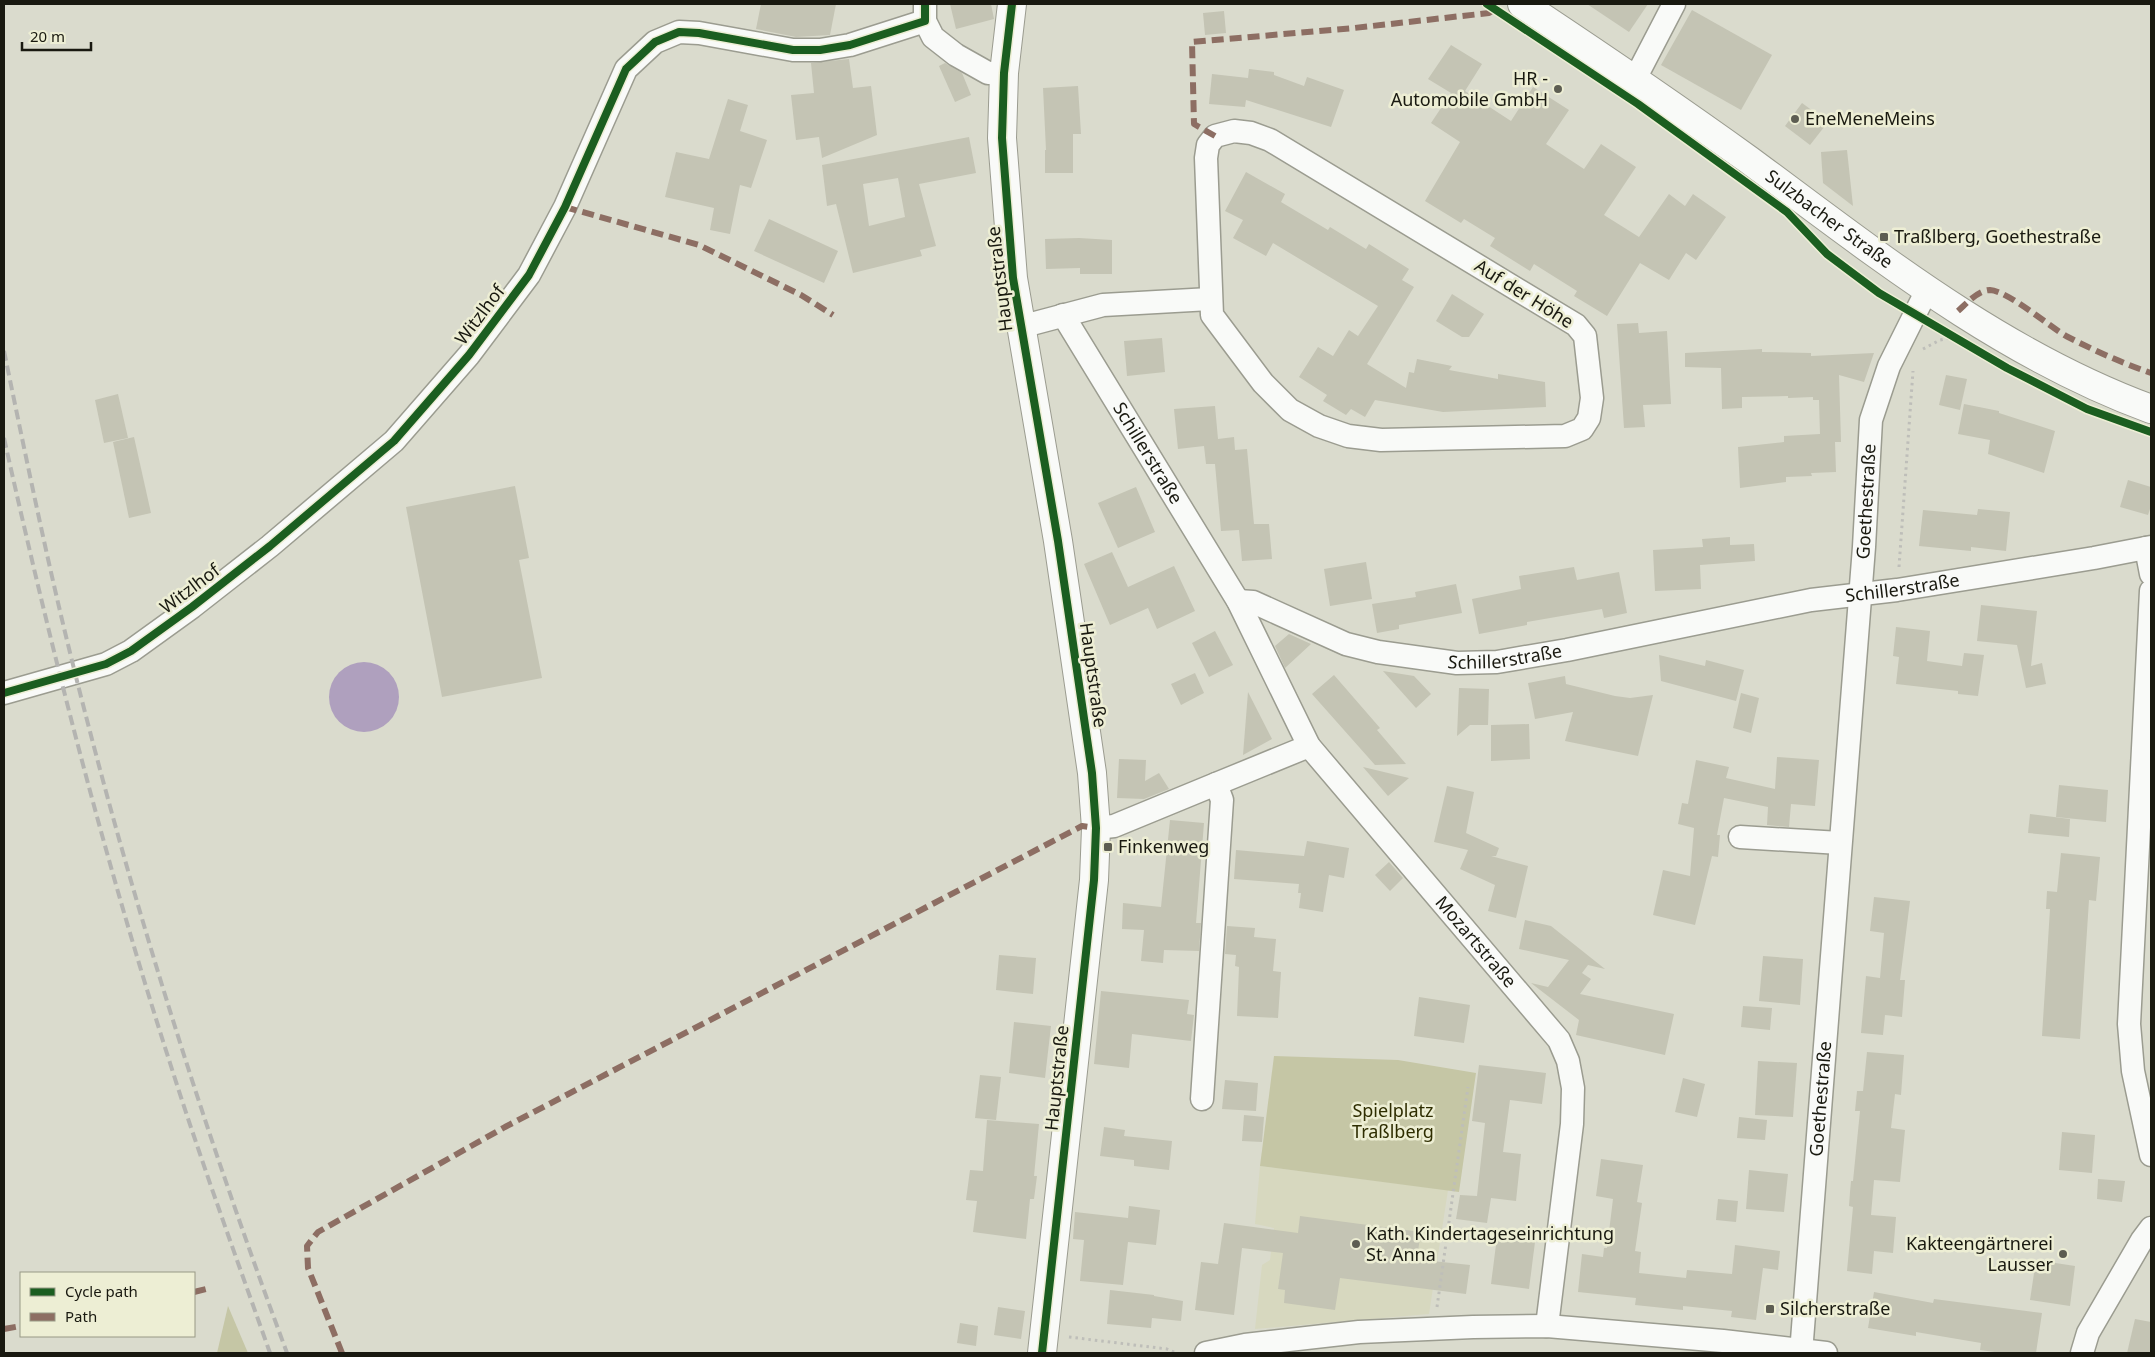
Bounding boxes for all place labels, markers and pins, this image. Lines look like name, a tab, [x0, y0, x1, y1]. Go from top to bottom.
place label: HR - Automobile GmbH	[1391, 66, 1548, 111]
marker: HR - Automobile GmbH	[1552, 83, 1564, 95]
place label: EneMeneMeins	[1805, 106, 1935, 130]
marker: EneMeneMeins	[1789, 113, 1801, 125]
place label: Traßlberg, Goethestraße	[1894, 224, 2101, 248]
marker: Traßlberg, Goethestraße	[1878, 231, 1890, 243]
place label: Finkenweg	[1118, 834, 1209, 858]
marker: Finkenweg	[1102, 841, 1114, 853]
place label: Kath. Kindertageseinrichtung St. Anna	[1366, 1221, 1614, 1266]
place label: Kakteengärtnerei Lausser	[1906, 1231, 2054, 1276]
marker: Kath. Kindertageseinrichtung St. Anna	[1350, 1238, 1362, 1250]
marker: Kakteengärtnerei Lausser	[2057, 1248, 2069, 1260]
place label: Silcherstraße	[1780, 1296, 1890, 1320]
marker: Silcherstraße	[1764, 1303, 1776, 1315]

